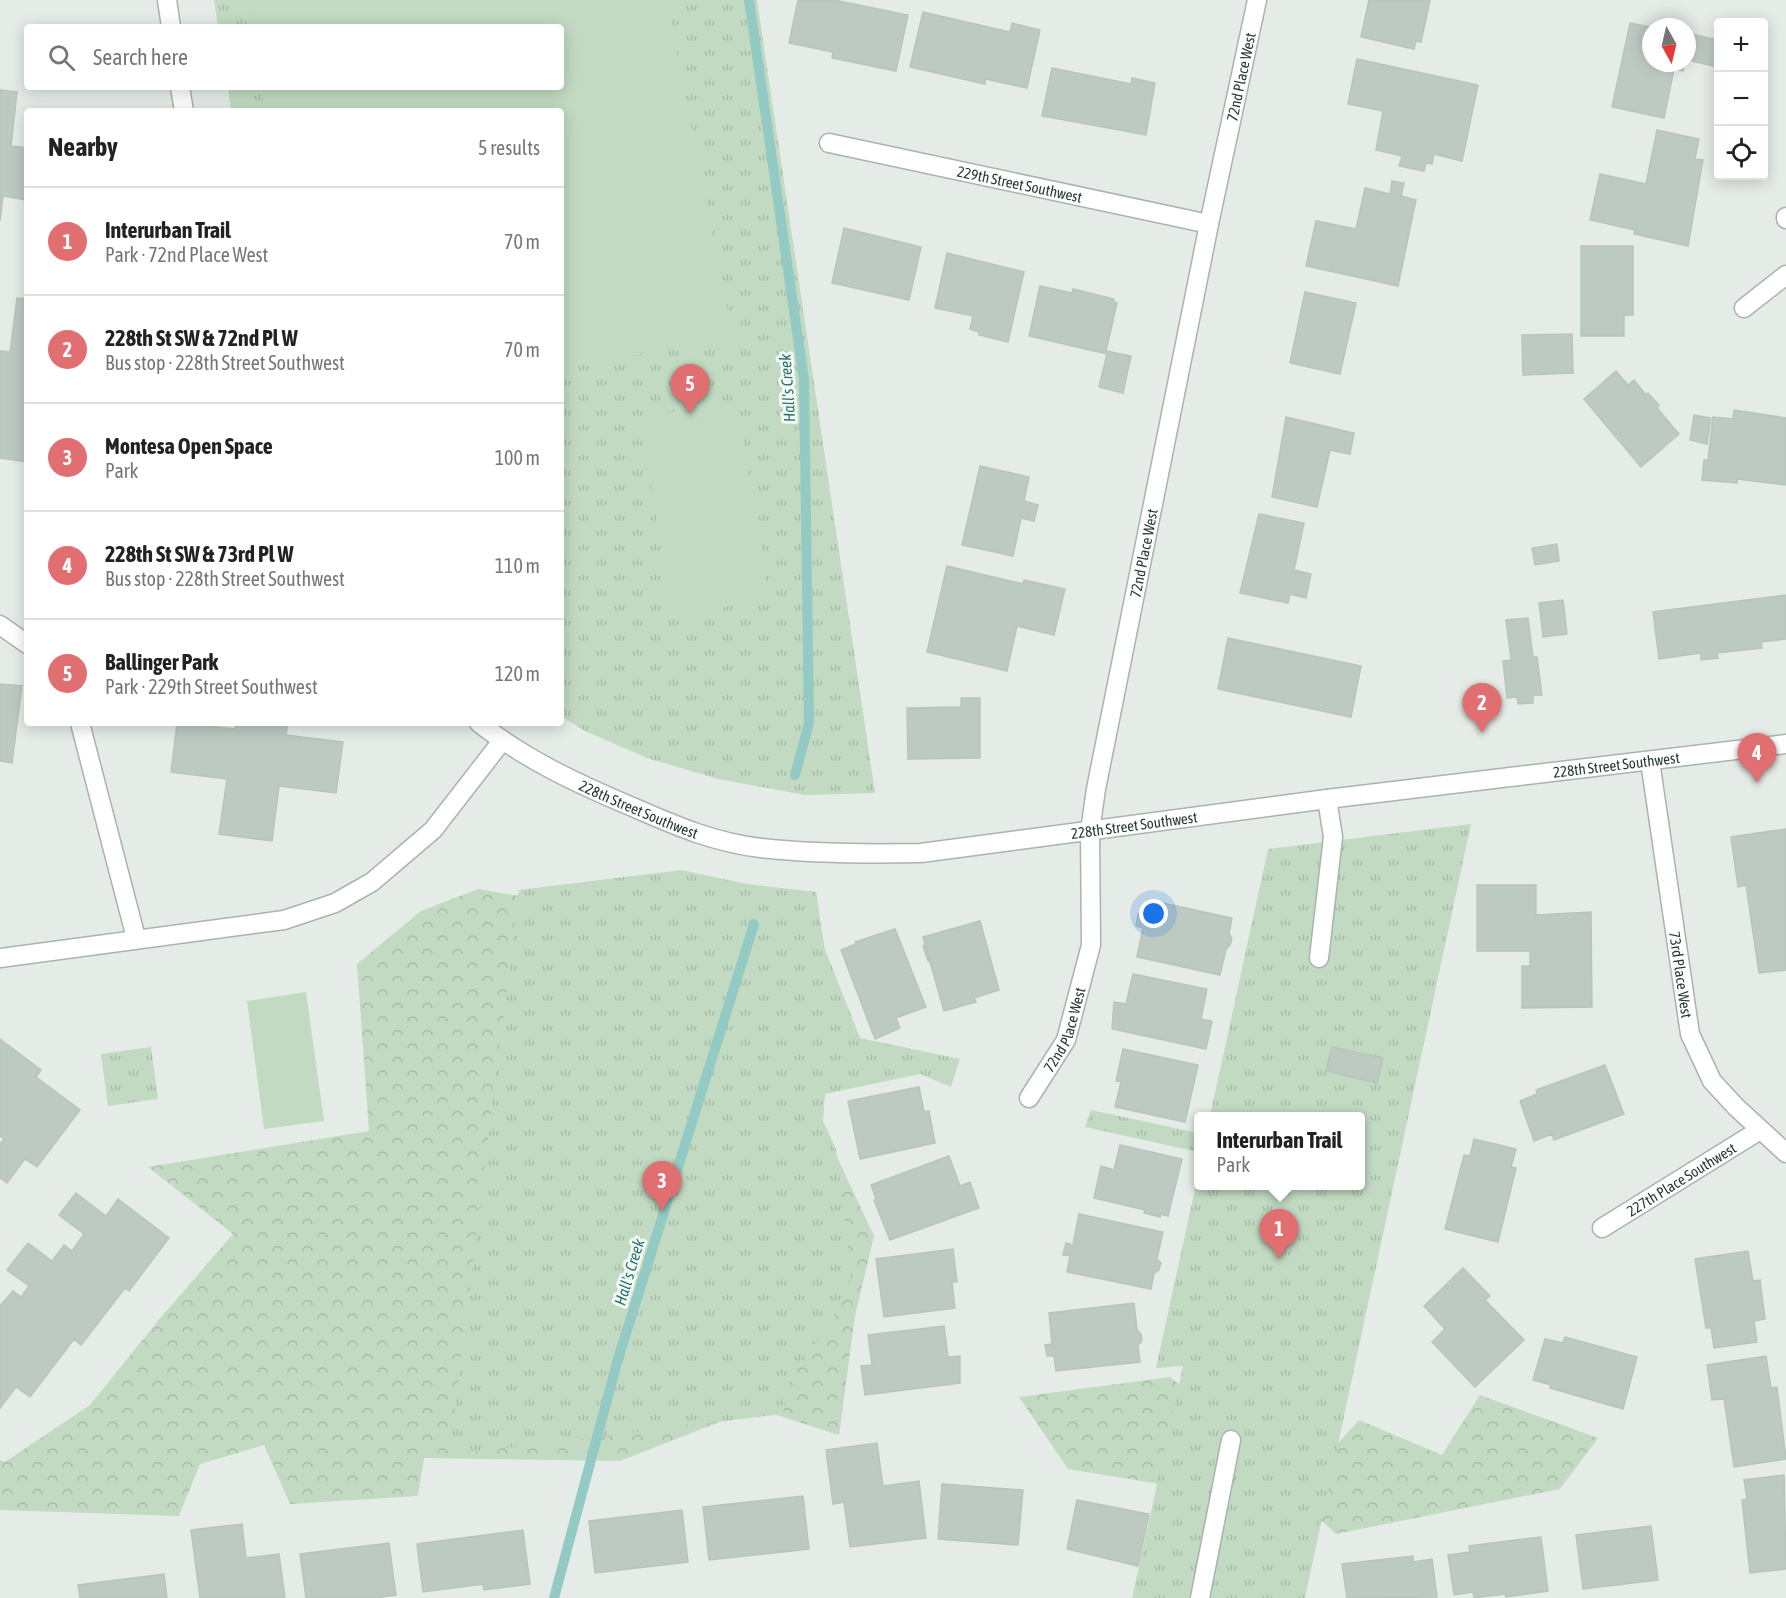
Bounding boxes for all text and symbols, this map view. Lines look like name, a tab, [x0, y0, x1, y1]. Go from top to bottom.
north arrow	[1642, 18, 1696, 72]
map controls	[1714, 18, 1768, 180]
button: +	[1714, 18, 1768, 72]
search box	[24, 24, 564, 90]
street label: 72nd Place West	[1223, 31, 1258, 123]
icon: search	[45, 41, 78, 74]
text: Search here	[93, 44, 188, 70]
button: −	[1714, 72, 1768, 126]
button: locate	[1714, 126, 1768, 180]
text: Nearby	[48, 132, 118, 162]
text: 5 results	[478, 136, 540, 159]
street label: 229th Street Southwest	[956, 162, 1084, 205]
text: Interurban Trail	[105, 217, 231, 243]
text: 1	[63, 230, 72, 253]
text: 70 m	[504, 230, 540, 253]
text: Park · 72nd Place West	[105, 243, 268, 266]
text: 228th St SW & 72nd Pl W	[105, 325, 298, 351]
text: 2	[63, 338, 72, 361]
text: 70 m	[504, 338, 540, 361]
text: Bus stop · 228th Street Southwest	[105, 351, 345, 374]
water label: Hall's Creek	[776, 352, 798, 423]
pin: 5	[670, 364, 710, 414]
text: Montesa Open Space	[105, 433, 273, 459]
text: 3	[63, 446, 72, 469]
text: 100 m	[495, 446, 540, 469]
text: Park	[105, 459, 138, 482]
street label: 72nd Place West	[1126, 507, 1160, 599]
text: 228th St SW & 73rd Pl W	[105, 541, 293, 567]
text: 4	[63, 554, 72, 577]
text: 110 m	[495, 554, 540, 577]
text: Bus stop · 228th Street Southwest	[105, 567, 345, 590]
text: Ballinger Park	[105, 649, 218, 675]
text: 5	[63, 662, 72, 685]
text: 120 m	[495, 662, 540, 685]
text: Park · 229th Street Southwest	[105, 675, 318, 698]
pin: 2	[1462, 684, 1502, 733]
pin: 4	[1738, 734, 1776, 783]
street label: 228th Street Southwest	[1552, 748, 1680, 780]
street label: 228th Street Southwest	[577, 776, 700, 841]
street label: 228th Street Southwest	[1070, 808, 1198, 841]
your location	[1139, 899, 1168, 928]
street label: 73rd Place West	[1667, 930, 1696, 1019]
street label: 72nd Place West	[1040, 985, 1088, 1075]
popup	[1194, 1112, 1365, 1190]
text: Interurban Trail	[1217, 1127, 1342, 1153]
street label: 227th Place Southwest	[1623, 1139, 1739, 1219]
text: Park	[1217, 1153, 1250, 1176]
pin: 3	[642, 1162, 682, 1211]
pin: 1	[1260, 1210, 1298, 1259]
water label: Hall's Creek	[610, 1236, 648, 1307]

